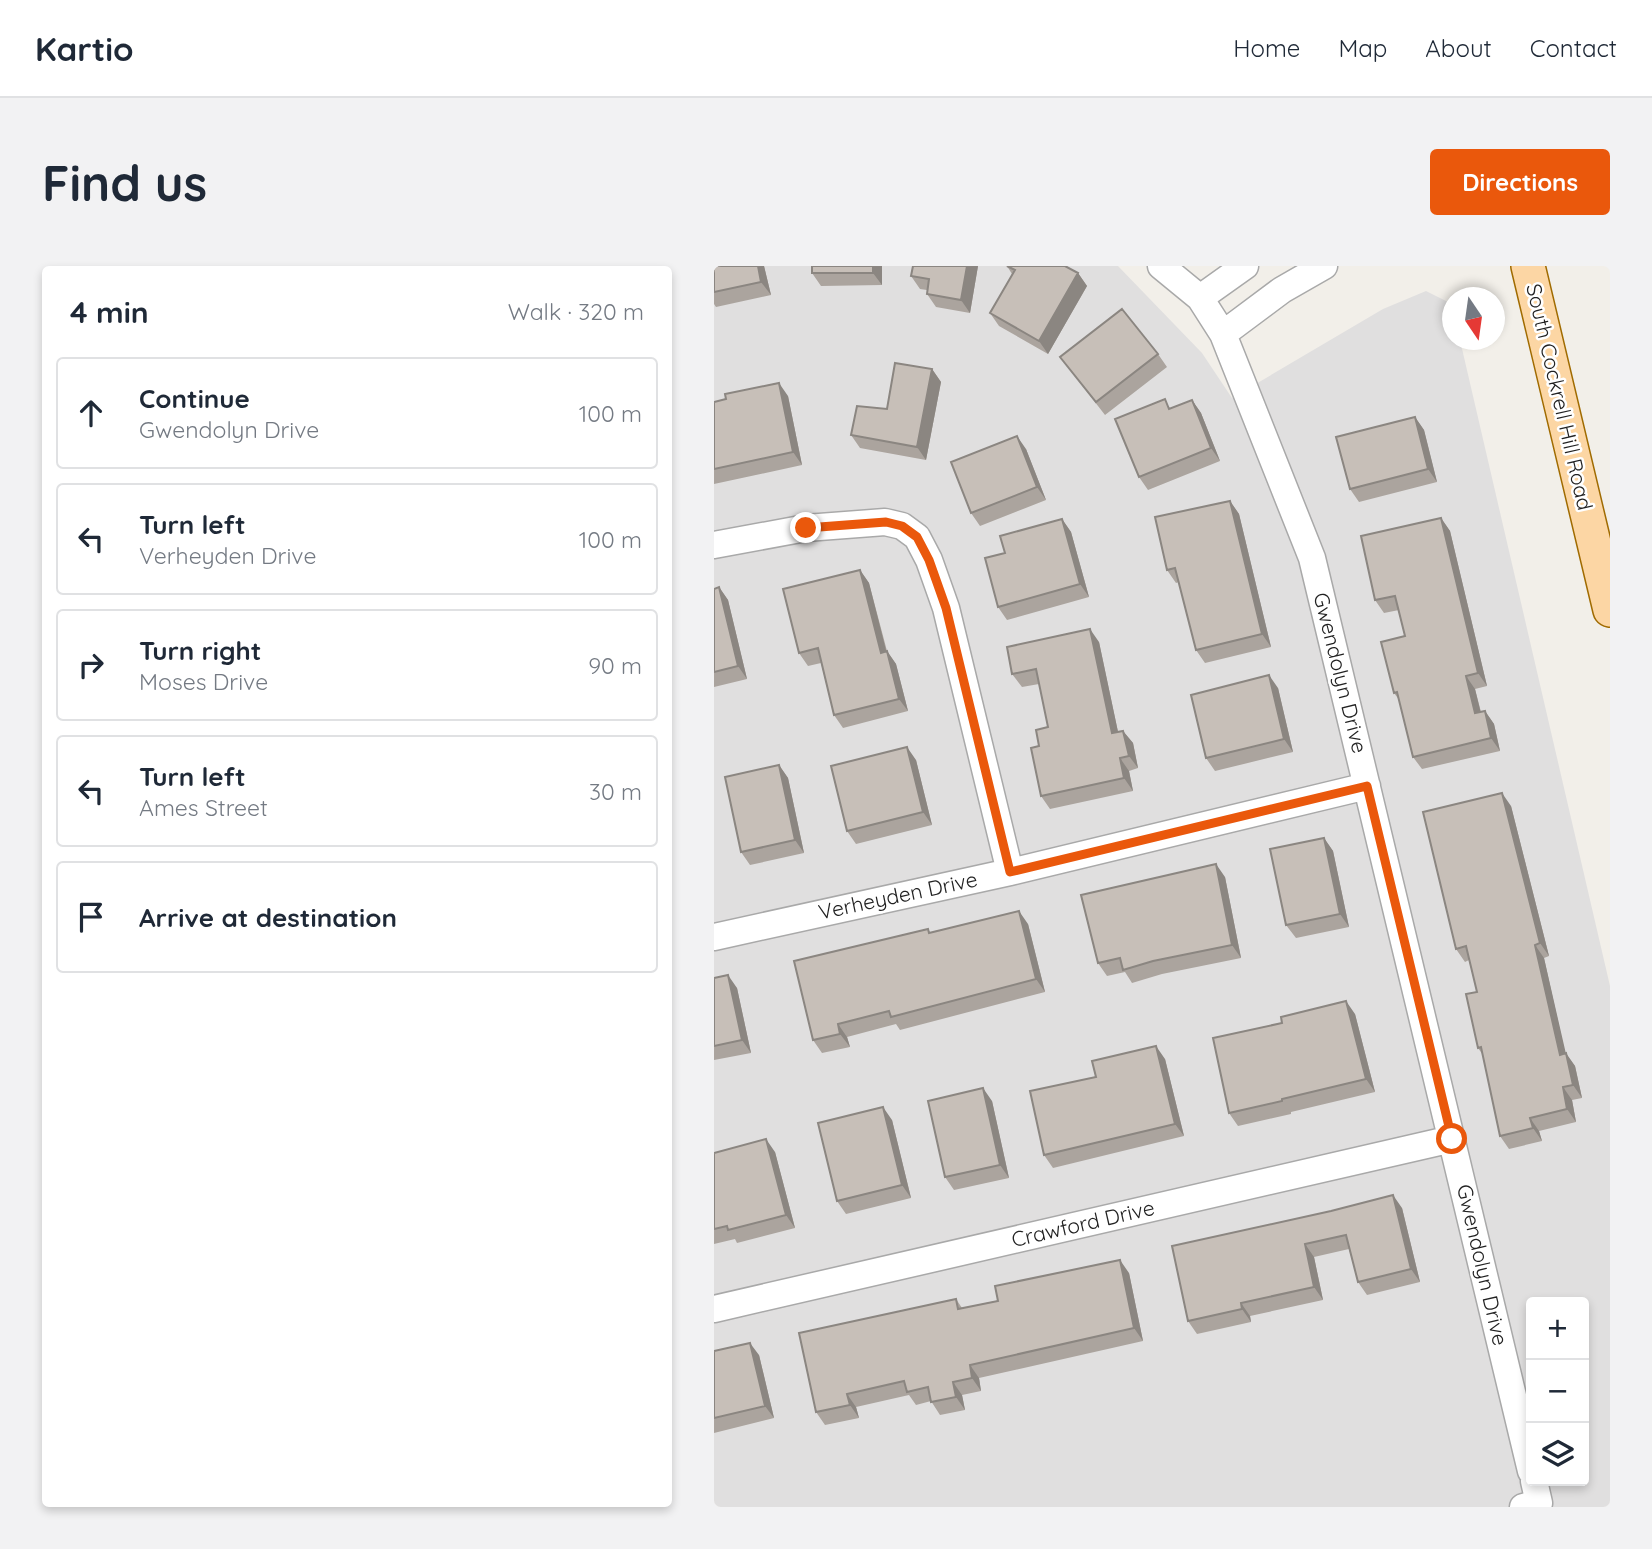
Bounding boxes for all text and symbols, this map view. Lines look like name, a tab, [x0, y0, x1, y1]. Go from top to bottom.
text: Kartio	[35, 28, 134, 69]
text: Home	[1233, 33, 1300, 63]
text: Map	[1338, 33, 1387, 63]
text: About	[1425, 33, 1492, 63]
text: Contact	[1530, 33, 1617, 63]
button: Directions	[1430, 149, 1610, 215]
text: Find us	[42, 152, 207, 213]
street label: South Cockrell Hill Road	[1521, 281, 1599, 513]
north arrow	[1442, 287, 1505, 350]
text: 4 min	[70, 293, 149, 331]
text: Walk · 320 m	[508, 297, 644, 326]
text: Continue	[139, 382, 250, 415]
icon: ahead	[72, 394, 110, 432]
text: 100 m	[579, 399, 642, 428]
text: Gwendolyn Drive	[139, 415, 319, 444]
text: Turn left	[139, 508, 246, 541]
route end	[790, 512, 821, 543]
icon: left	[72, 520, 110, 558]
text: 100 m	[579, 525, 642, 554]
text: Verheyden Drive	[139, 541, 316, 570]
street label: Gwendolyn Drive	[1308, 590, 1374, 756]
text: Turn right	[139, 634, 261, 667]
icon: right	[72, 646, 110, 684]
text: 90 m	[588, 651, 642, 680]
text: Moses Drive	[139, 667, 268, 696]
text: Turn left	[139, 760, 246, 793]
icon: left	[72, 772, 110, 810]
text: 30 m	[589, 777, 642, 806]
text: Ames Street	[139, 793, 268, 822]
street label: Verheyden Drive	[816, 865, 980, 925]
icon: arrive	[72, 898, 110, 936]
text: Arrive at destination	[139, 901, 397, 934]
route start	[1436, 1123, 1467, 1154]
street label: Gwendolyn Drive	[1452, 1182, 1514, 1348]
street label: Crawford Drive	[1009, 1194, 1157, 1252]
map controls	[1526, 1297, 1589, 1486]
button: +	[1526, 1297, 1589, 1360]
button: −	[1526, 1360, 1589, 1423]
button: layers	[1526, 1423, 1589, 1486]

